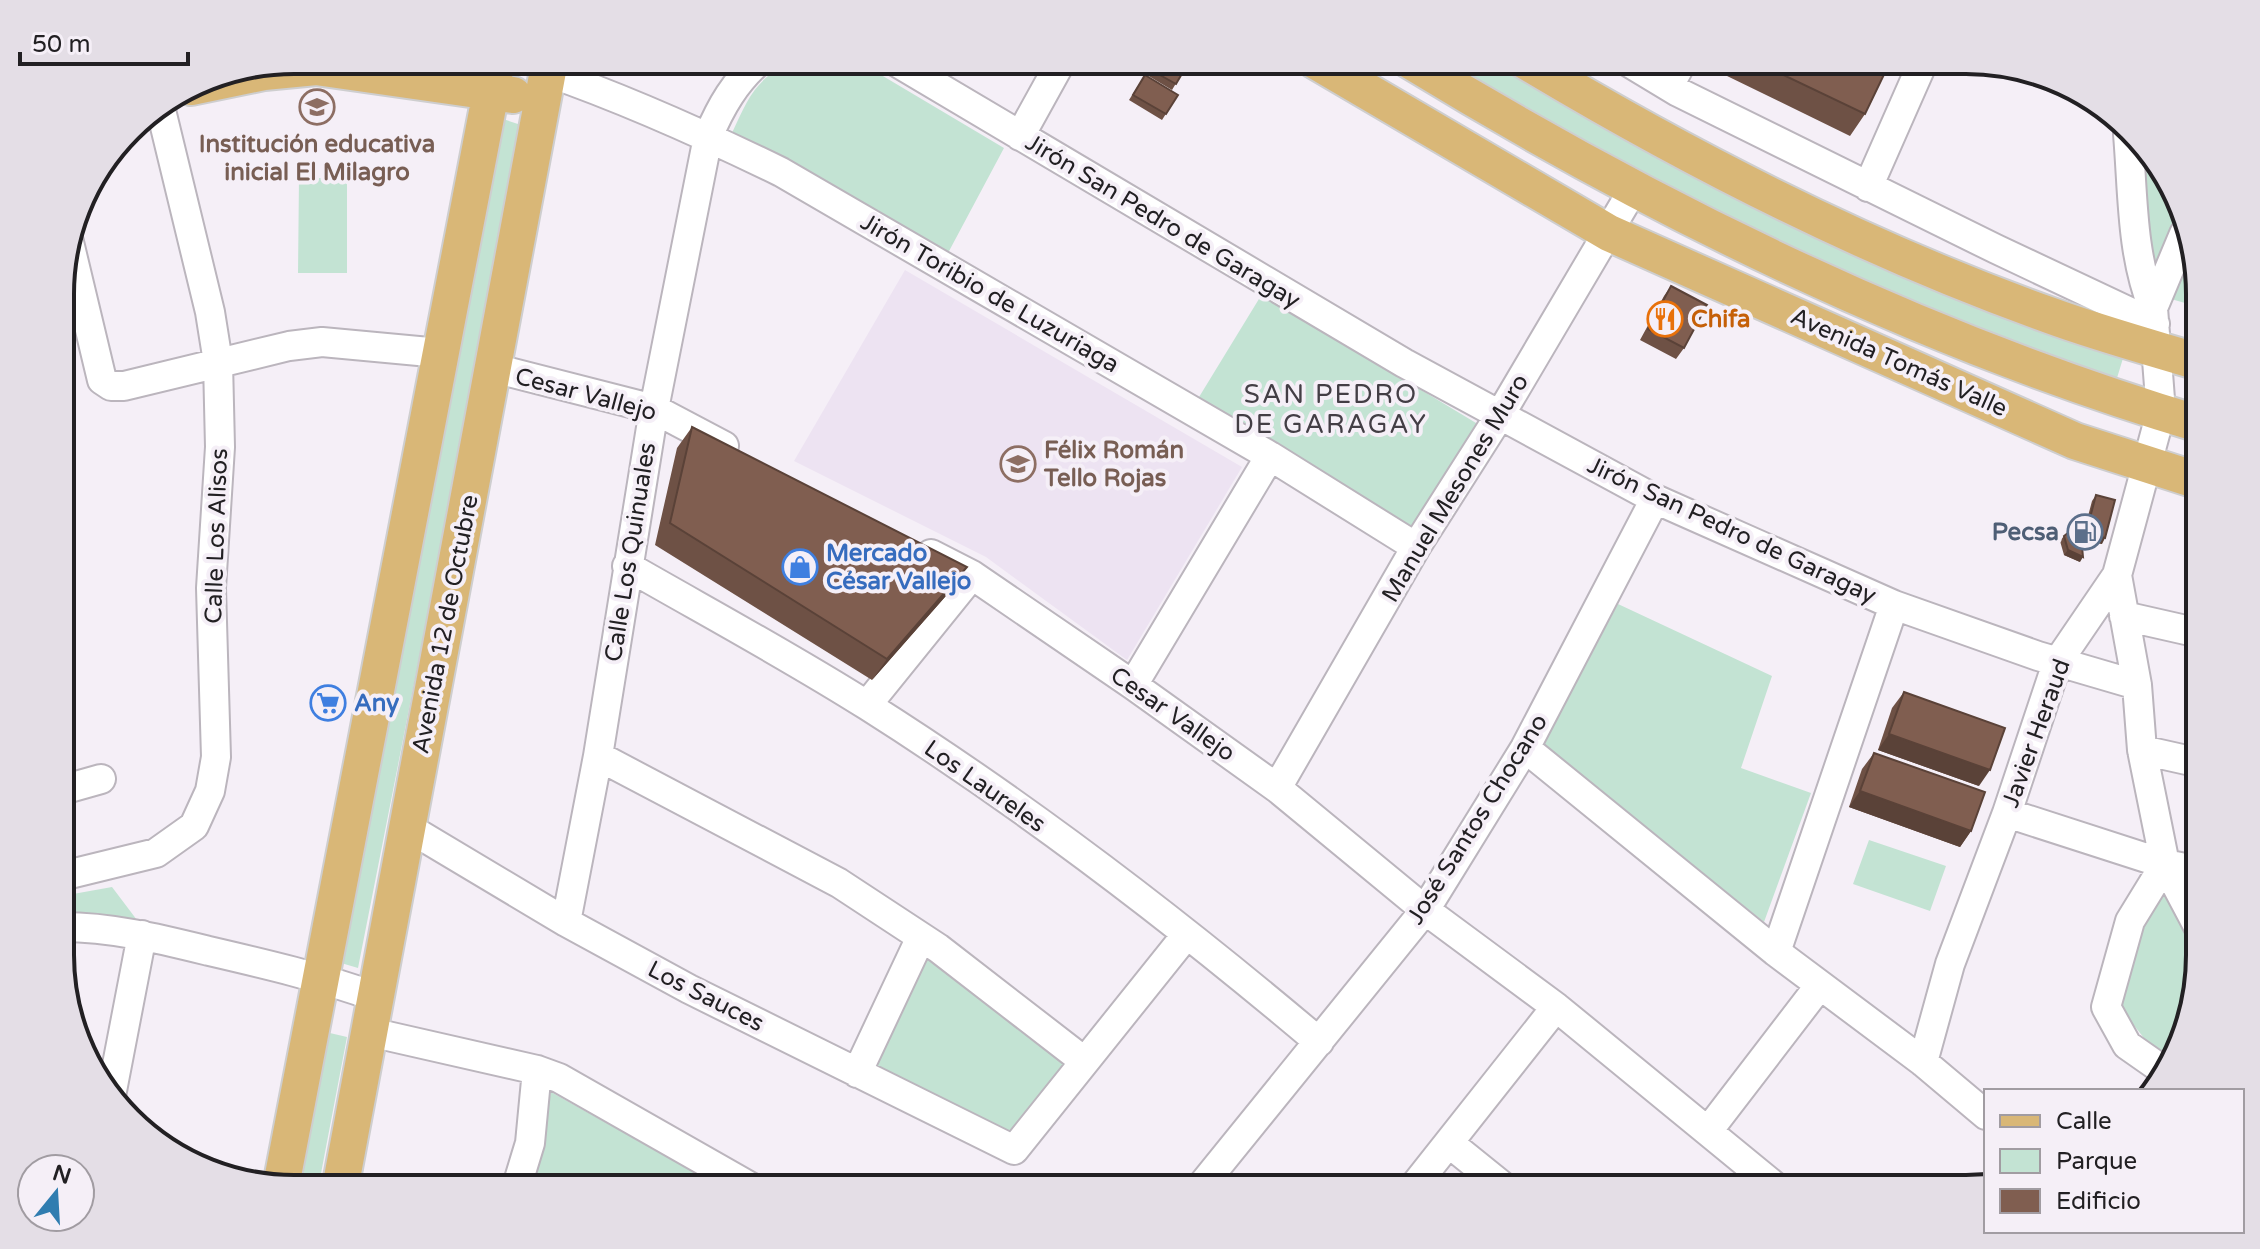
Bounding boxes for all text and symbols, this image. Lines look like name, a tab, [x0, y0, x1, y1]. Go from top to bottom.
scale bar	[20, 16, 188, 66]
text: 50 m	[32, 30, 90, 59]
school or university icon: Institución educativa inicial El Milagro	[298, 88, 336, 126]
street label: Jirón San Pedro de Garagay	[1020, 128, 1305, 315]
place label: Institución educativa inicial El Milagro	[199, 130, 435, 187]
street label: Jirón Toribio de Luzuriaga	[855, 208, 1124, 379]
restaurant icon: Chifa	[1646, 300, 1684, 338]
street label: Avenida Tomás Valle	[1786, 302, 2012, 423]
place label: Chifa	[1691, 305, 1751, 334]
street label: Cesar Vallejo	[512, 362, 660, 427]
street label: Manuel Mesones Muro	[1376, 369, 1535, 608]
district label: SAN PEDRO DE GARAGAY	[1234, 379, 1428, 440]
place label: Félix Román Tello Rojas	[1043, 436, 1184, 493]
street label: Calle Los Quinuales	[599, 440, 662, 664]
school or university icon: Félix Román Tello Rojas	[999, 445, 1037, 483]
street label: Calle Los Alisos	[199, 448, 234, 624]
street label: Jirón San Pedro de Garagay	[1583, 451, 1881, 610]
street label: Avenida 12 de Octubre	[406, 492, 485, 756]
fuel station icon: Pecsa	[2066, 513, 2104, 551]
place label: Pecsa	[1992, 518, 2059, 547]
place label: Mercado César Vallejo	[826, 539, 971, 596]
shop icon: Mercado César Vallejo	[781, 548, 819, 586]
street label: Javier Heraud	[1996, 655, 2077, 811]
street label: Cesar Vallejo	[1105, 661, 1241, 768]
supermarket icon: Any	[309, 684, 347, 722]
place label: Any	[354, 689, 399, 718]
street label: José Santos Chocano	[1401, 709, 1554, 930]
street label: Los Laureles	[918, 734, 1051, 839]
street label: Los Sauces	[643, 955, 769, 1038]
legend	[1984, 1089, 2244, 1233]
text: Calle	[2056, 1107, 2112, 1136]
text: Parque	[2056, 1147, 2137, 1176]
north arrow	[16, 1153, 96, 1233]
text: N	[49, 1160, 74, 1190]
text: Edificio	[2056, 1187, 2141, 1216]

